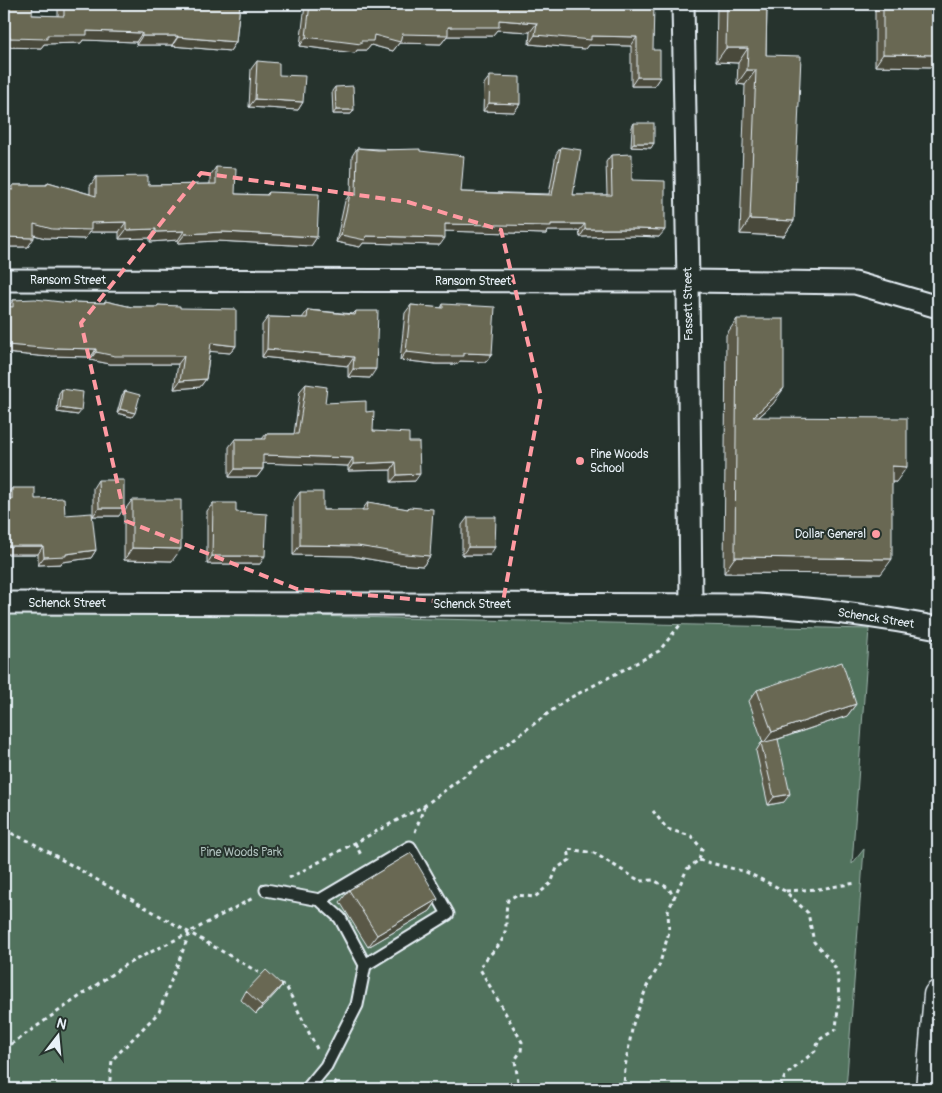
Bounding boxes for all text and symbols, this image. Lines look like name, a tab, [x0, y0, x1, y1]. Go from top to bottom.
street label: Fassett Street	[680, 267, 697, 341]
street label: Ransom Street	[30, 273, 106, 288]
street label: Ransom Street	[435, 274, 511, 289]
place label: Pine Woods School	[590, 447, 649, 476]
marker: Pine Woods School	[574, 455, 586, 467]
place label: Dollar General	[795, 527, 866, 542]
marker: Dollar General	[870, 528, 882, 540]
street label: Schenck Street	[28, 596, 106, 611]
street label: Schenck Street	[433, 597, 511, 612]
street label: Schenck Street	[837, 605, 915, 632]
park label: Pine Woods Park	[200, 845, 282, 860]
north arrow	[32, 1010, 82, 1060]
text: N	[55, 1015, 68, 1033]

